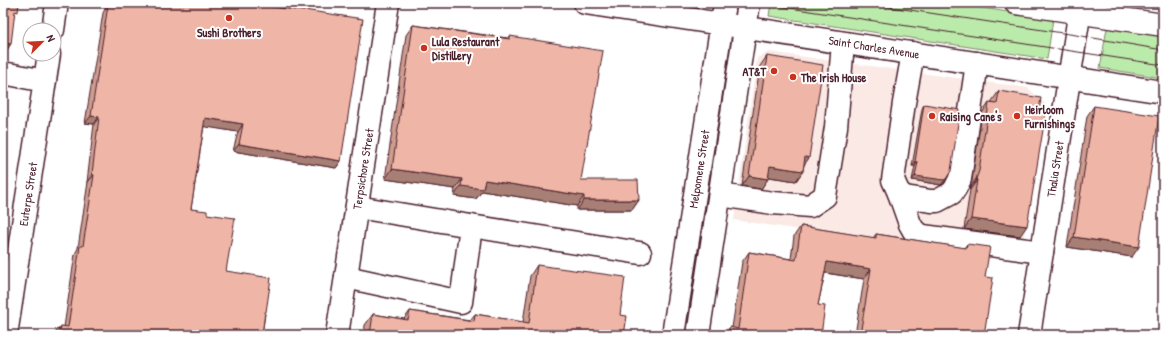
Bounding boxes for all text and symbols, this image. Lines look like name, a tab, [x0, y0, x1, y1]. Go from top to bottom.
marker: Sushi Brothers	[224, 13, 234, 23]
north arrow	[22, 22, 62, 62]
place label: Sushi Brothers	[197, 24, 261, 41]
street label: Saint Charles Avenue	[827, 31, 921, 63]
text: N	[44, 32, 59, 44]
place label: Lula Restaurant Distillery	[432, 33, 500, 65]
marker: Lula Restaurant Distillery	[419, 43, 429, 53]
place label: AT&T	[743, 63, 766, 80]
marker: AT&T	[769, 66, 779, 76]
place label: The Irish House	[800, 69, 867, 86]
marker: The Irish House	[788, 72, 798, 82]
place label: Heirloom Furnishings	[1024, 101, 1075, 133]
place label: Raising Cane's	[940, 108, 1002, 126]
marker: Raising Cane's	[927, 111, 937, 121]
marker: Heirloom Furnishings	[1012, 111, 1022, 121]
street label: Terpsichore Street	[348, 126, 378, 211]
street label: Melpomene Street	[684, 128, 714, 209]
street label: Thalia Street	[1042, 139, 1068, 198]
street label: Euterpe Street	[15, 160, 42, 227]

